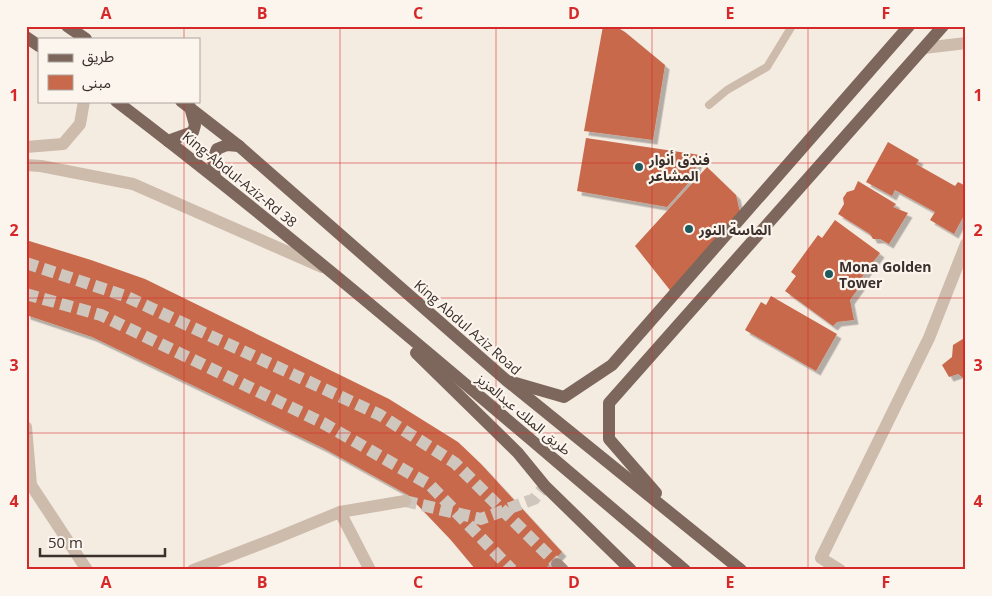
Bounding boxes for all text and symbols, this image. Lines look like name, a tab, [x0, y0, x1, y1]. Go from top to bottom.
text: A	[100, 2, 112, 24]
text: B	[257, 2, 267, 24]
text: C	[413, 2, 423, 24]
text: D	[568, 2, 580, 24]
text: E	[726, 2, 735, 24]
text: F	[882, 2, 890, 24]
legend	[38, 38, 200, 102]
text: طريق	[82, 46, 114, 67]
text: مبنى	[82, 72, 111, 92]
text: 1	[9, 84, 19, 106]
text: 1	[973, 84, 983, 106]
street label: King-Abdul-Aziz-Rd 38	[179, 127, 301, 231]
place label: فندق أنوار المشاعر	[648, 150, 710, 185]
marker: فندق أنوار المشاعر	[633, 161, 645, 173]
text: 2	[9, 219, 19, 241]
text: 2	[973, 219, 983, 241]
place label: الماسة النور	[698, 220, 771, 239]
marker: الماسة النور	[683, 223, 695, 235]
place label: Mona Golden Tower	[839, 257, 932, 292]
marker: Mona Golden Tower	[823, 268, 835, 280]
street label: King Abdul Aziz Road	[410, 275, 526, 379]
text: 3	[9, 354, 19, 376]
text: 3	[973, 354, 983, 376]
street label: طريق الملك عبدالعزيز	[471, 368, 575, 460]
text: 4	[9, 490, 19, 512]
text: 4	[973, 490, 983, 512]
scale bar	[40, 526, 165, 558]
text: 50 m	[48, 532, 83, 552]
text: A	[100, 571, 112, 593]
text: B	[257, 571, 267, 593]
text: C	[413, 571, 423, 593]
text: D	[568, 571, 580, 593]
text: E	[726, 571, 735, 593]
text: F	[882, 571, 890, 593]

